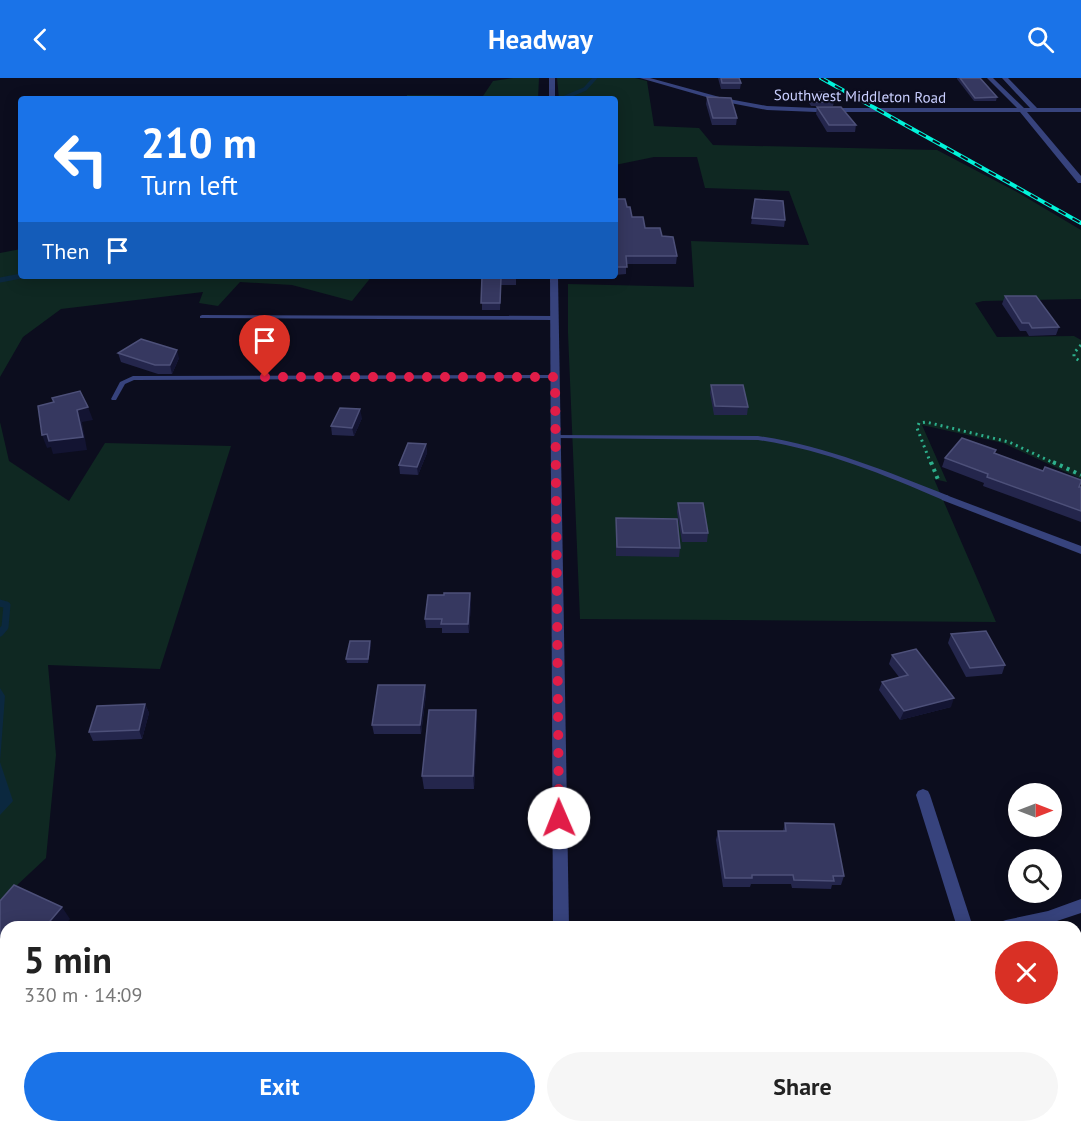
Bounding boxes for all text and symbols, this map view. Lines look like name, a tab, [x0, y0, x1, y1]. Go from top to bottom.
text: Headway	[488, 22, 593, 56]
icon: back	[24, 23, 57, 56]
icon: search	[1024, 23, 1057, 56]
street label: Southwest Middleton Road	[774, 85, 946, 107]
text: 210 m	[141, 115, 257, 170]
icon: left	[42, 120, 120, 198]
text: Turn left	[141, 168, 238, 202]
icon: arrive	[101, 234, 134, 267]
text: Then	[42, 237, 89, 265]
pin	[239, 315, 290, 377]
icon: arrive	[248, 324, 281, 357]
north arrow	[1008, 783, 1062, 837]
map controls	[1008, 783, 1062, 903]
position arrow	[527, 786, 591, 850]
button: search	[1008, 849, 1062, 903]
text: 5 min	[24, 936, 112, 983]
button: close	[995, 941, 1058, 1004]
text: 330 m · 14:09	[24, 982, 142, 1008]
button: Exit	[24, 1052, 535, 1121]
button: Share	[547, 1052, 1058, 1121]

